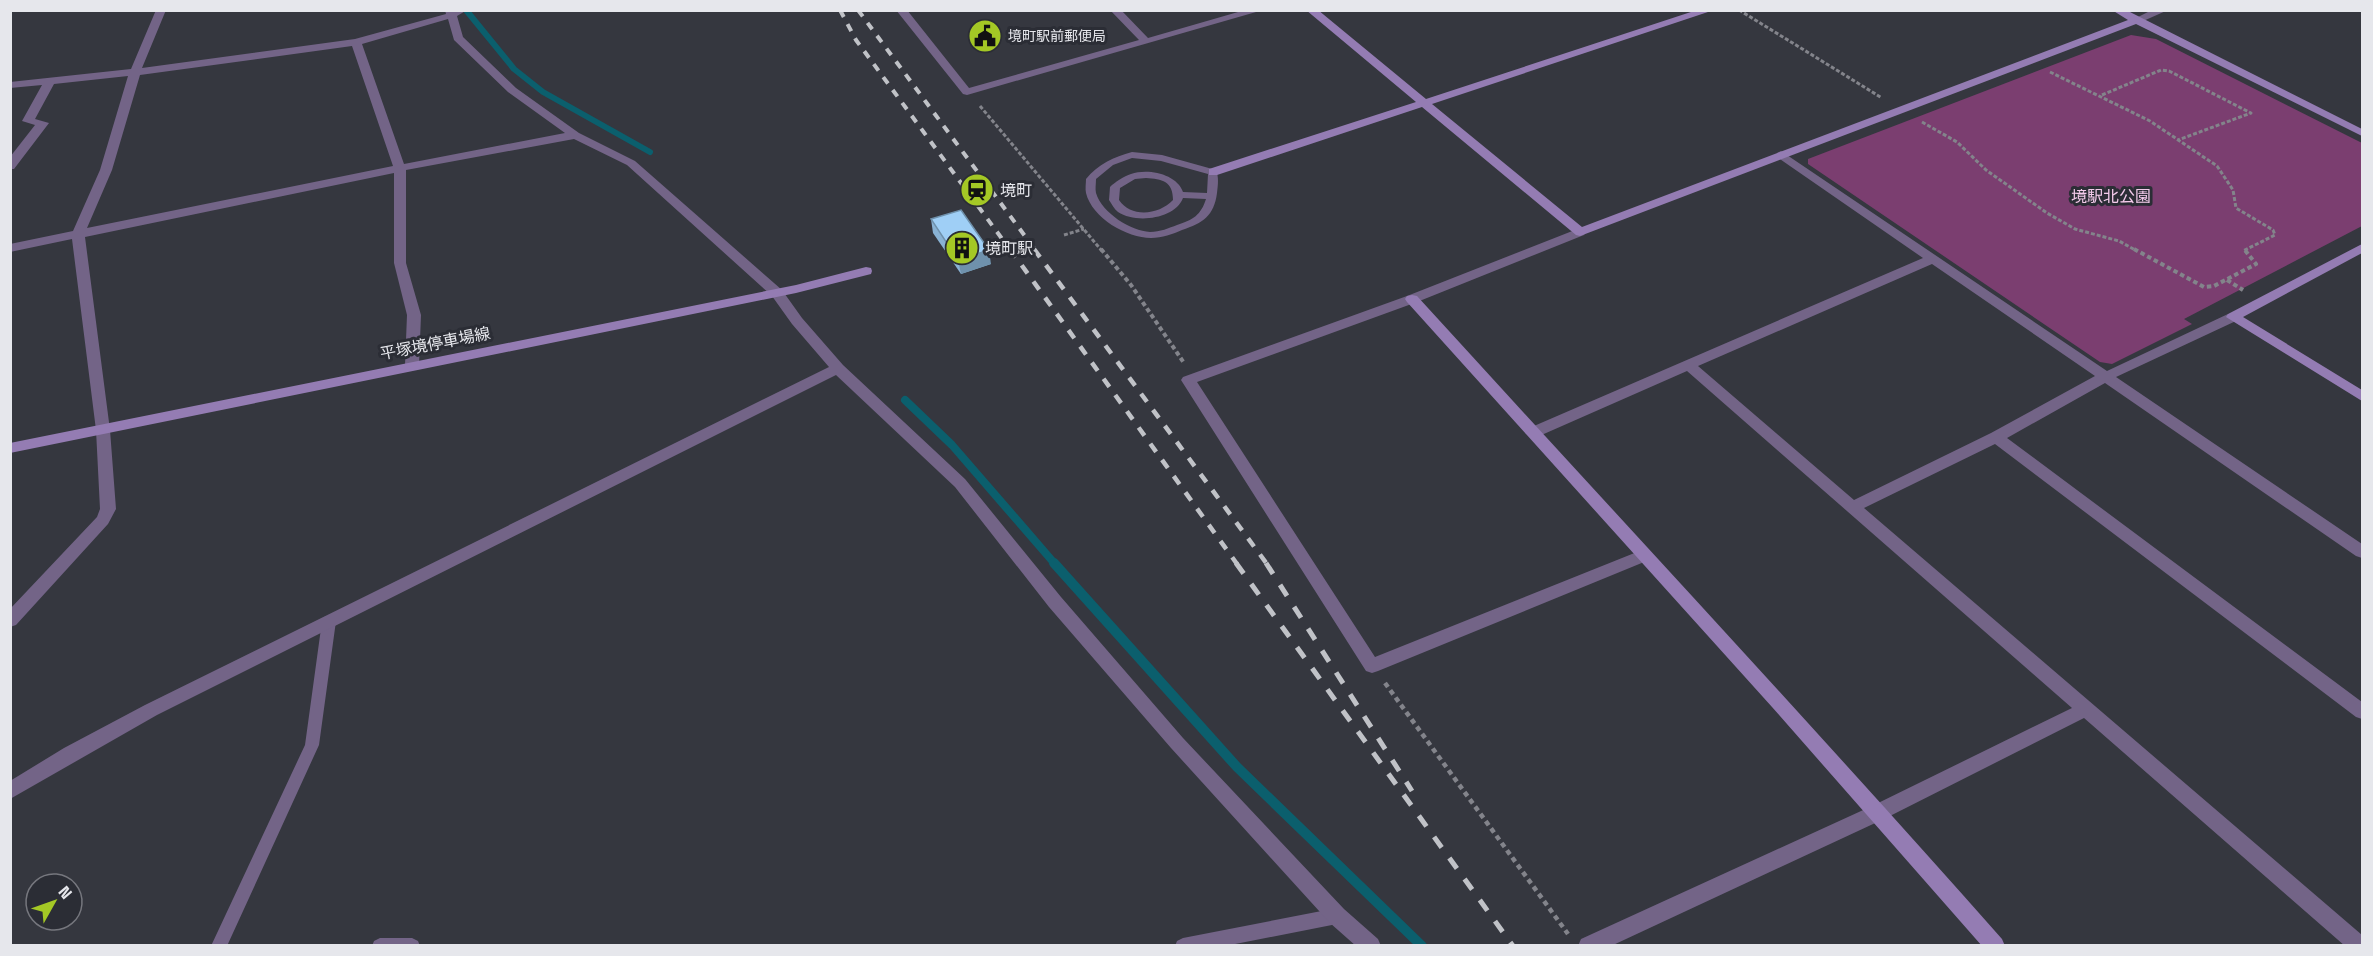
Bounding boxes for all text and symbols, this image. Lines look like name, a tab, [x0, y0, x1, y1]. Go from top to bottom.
public building icon: 境町駅前郵便局	[967, 18, 1003, 54]
place label: 境町駅前郵便局	[1008, 27, 1106, 45]
station icon: 境町	[959, 172, 995, 208]
place label: 境町	[1000, 180, 1032, 201]
park label: 境駅北公園	[2071, 186, 2151, 207]
building icon: 境町駅	[944, 230, 980, 266]
place label: 境町駅	[985, 238, 1033, 259]
street label: 平塚境停車場線	[378, 322, 492, 364]
north arrow	[24, 872, 84, 932]
text: N	[54, 882, 77, 904]

